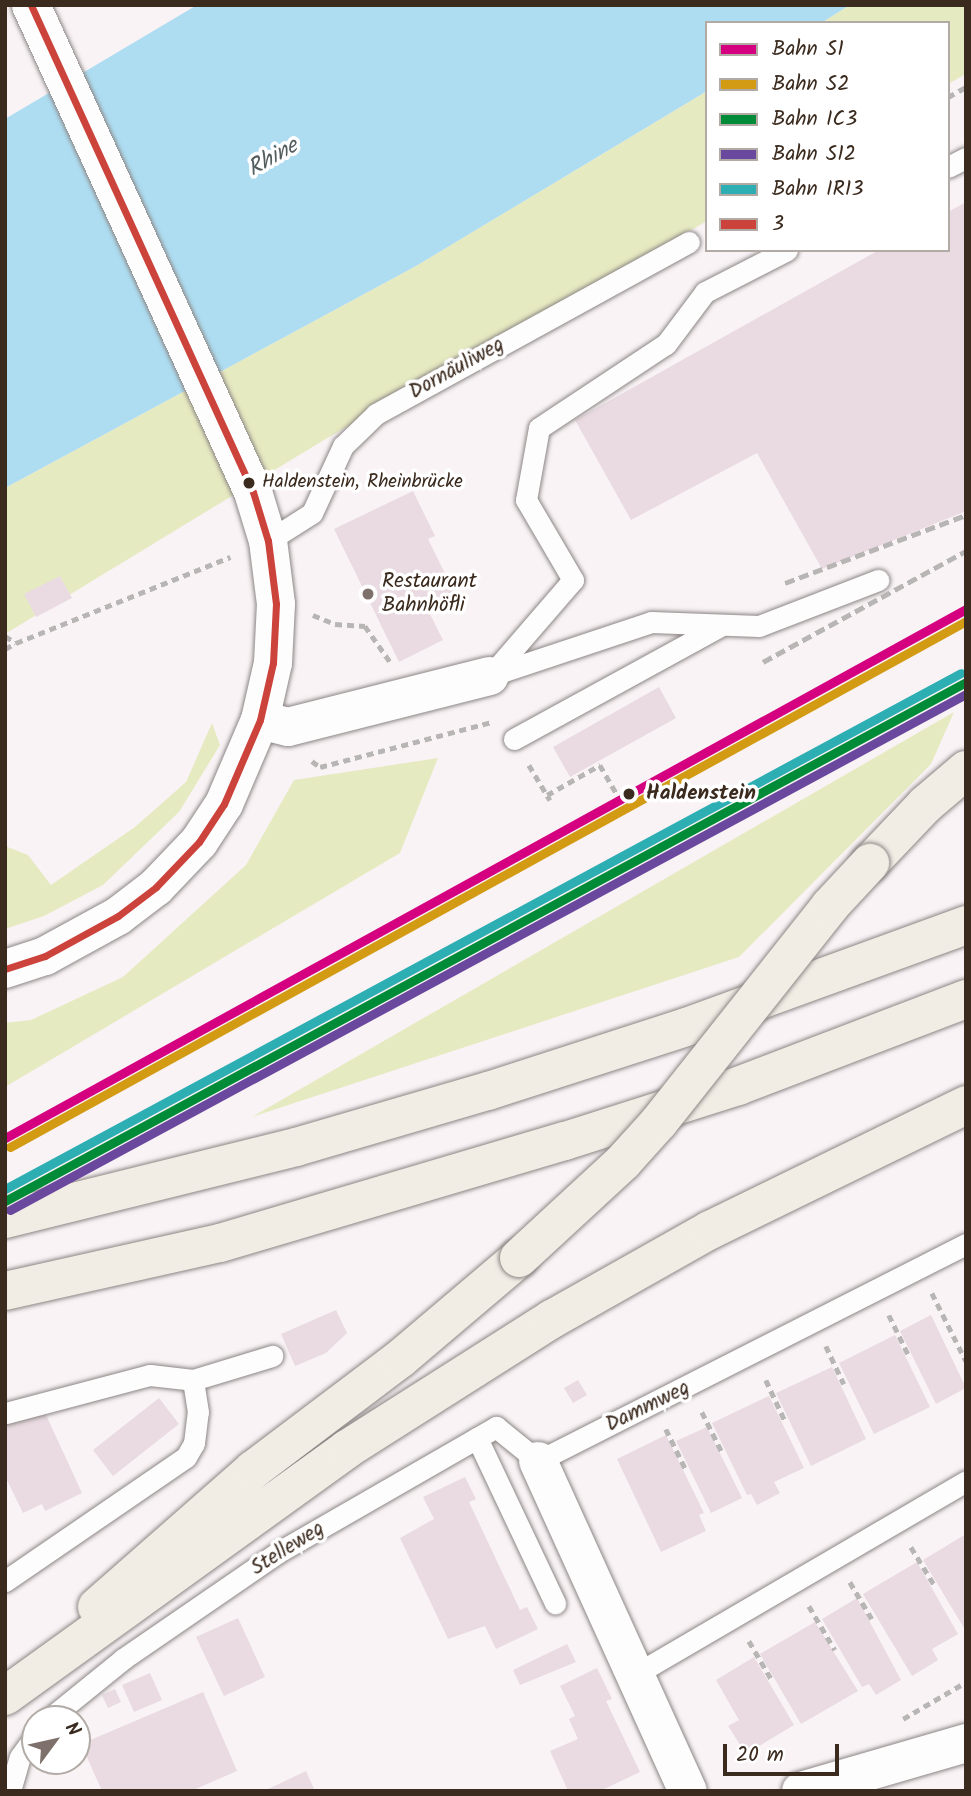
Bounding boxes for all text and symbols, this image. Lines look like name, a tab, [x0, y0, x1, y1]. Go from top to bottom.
legend	[705, 21, 950, 252]
text: Bahn S1	[772, 33, 844, 66]
text: Bahn S2	[772, 68, 849, 101]
text: Bahn IC3	[772, 103, 857, 136]
water label: Rhine	[243, 133, 303, 183]
text: Bahn S12	[772, 138, 856, 171]
text: Bahn IR13	[772, 173, 863, 206]
text: 3	[772, 208, 784, 241]
street label: Dornäuliweg	[405, 333, 509, 405]
place label: Haldenstein, Rheinbrücke	[262, 472, 463, 494]
marker: Haldenstein, Rheinbrücke	[242, 476, 256, 490]
place label: Restaurant Bahnhöfli	[382, 569, 477, 619]
marker: Restaurant Bahnhöfli	[360, 586, 376, 602]
place label: Haldenstein	[646, 781, 756, 807]
marker: Haldenstein	[618, 783, 640, 805]
street label: Dammweg	[602, 1376, 694, 1438]
street label: Stelleweg	[247, 1517, 329, 1581]
north arrow	[21, 1705, 91, 1775]
text: N	[56, 1716, 88, 1743]
scale bar	[726, 1730, 842, 1774]
text: 20 m	[736, 1739, 784, 1772]

